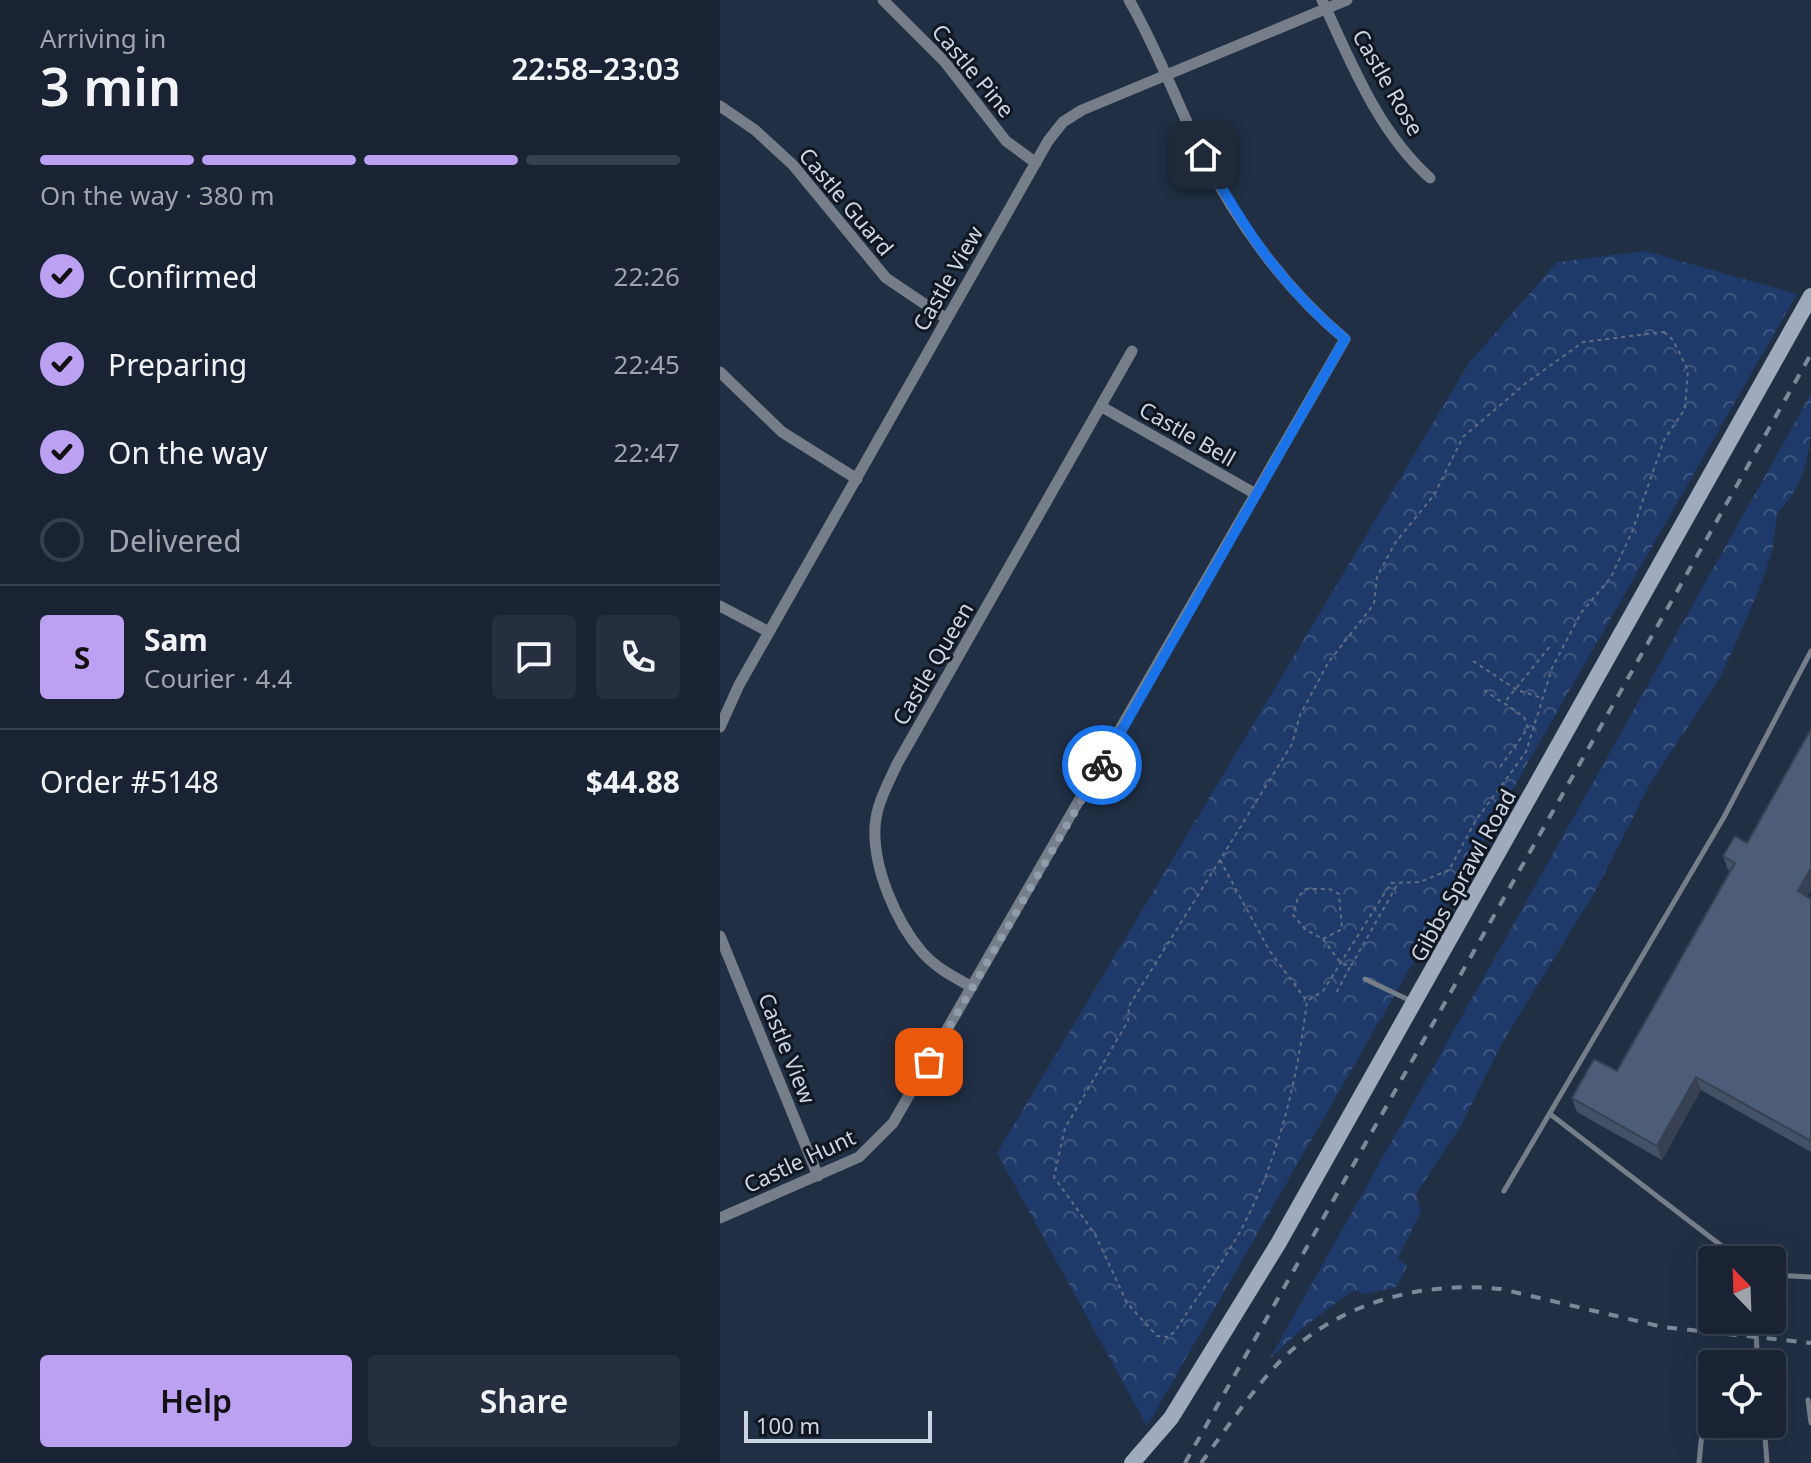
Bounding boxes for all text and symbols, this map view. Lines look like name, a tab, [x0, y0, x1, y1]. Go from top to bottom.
street label: Castle Pine	[926, 17, 1022, 123]
text: Arriving in	[40, 20, 166, 56]
street label: Castle Rose	[1346, 23, 1432, 141]
text: 22:58–23:03	[511, 48, 680, 89]
text: 3 min	[40, 50, 181, 121]
pin	[1169, 121, 1237, 189]
icon: home	[1181, 133, 1225, 177]
street label: Castle Guard	[793, 141, 901, 261]
text: On the way · 380 m	[40, 177, 274, 213]
street label: Castle View	[905, 219, 990, 336]
icon: check	[40, 254, 84, 298]
text: Confirmed	[108, 256, 258, 297]
text: 22:26	[614, 258, 680, 294]
icon: check	[40, 342, 84, 386]
text: Preparing	[108, 344, 247, 385]
text: 22:45	[614, 346, 680, 382]
street label: Castle Bell	[1134, 393, 1242, 473]
icon: check	[40, 430, 84, 474]
text: On the way	[108, 432, 268, 473]
text: 22:47	[614, 434, 680, 470]
text: Delivered	[108, 520, 242, 561]
street label: Castle Queen	[885, 596, 979, 730]
button: chat	[492, 615, 576, 699]
button: phone	[596, 615, 680, 699]
text: Sam	[144, 619, 208, 660]
text: S	[74, 637, 90, 678]
text: Courier · 4.4	[144, 660, 292, 696]
courier	[1062, 725, 1142, 805]
icon: bike	[1080, 743, 1124, 787]
text: Order #5148	[40, 761, 219, 802]
text: $44.88	[586, 761, 680, 802]
street label: Gibbs Sprawl Road	[1402, 783, 1522, 967]
street label: Castle View	[752, 988, 824, 1108]
pin	[895, 1028, 963, 1096]
icon: bag	[907, 1040, 951, 1084]
street label: Castle Hunt	[738, 1121, 860, 1199]
north arrow	[1698, 1246, 1786, 1334]
map controls	[1698, 1246, 1786, 1438]
button: locate	[1698, 1350, 1786, 1438]
button: Help	[40, 1355, 352, 1447]
button: Share	[368, 1355, 680, 1447]
scale bar	[744, 1407, 932, 1443]
text: 100 m	[756, 1410, 820, 1440]

